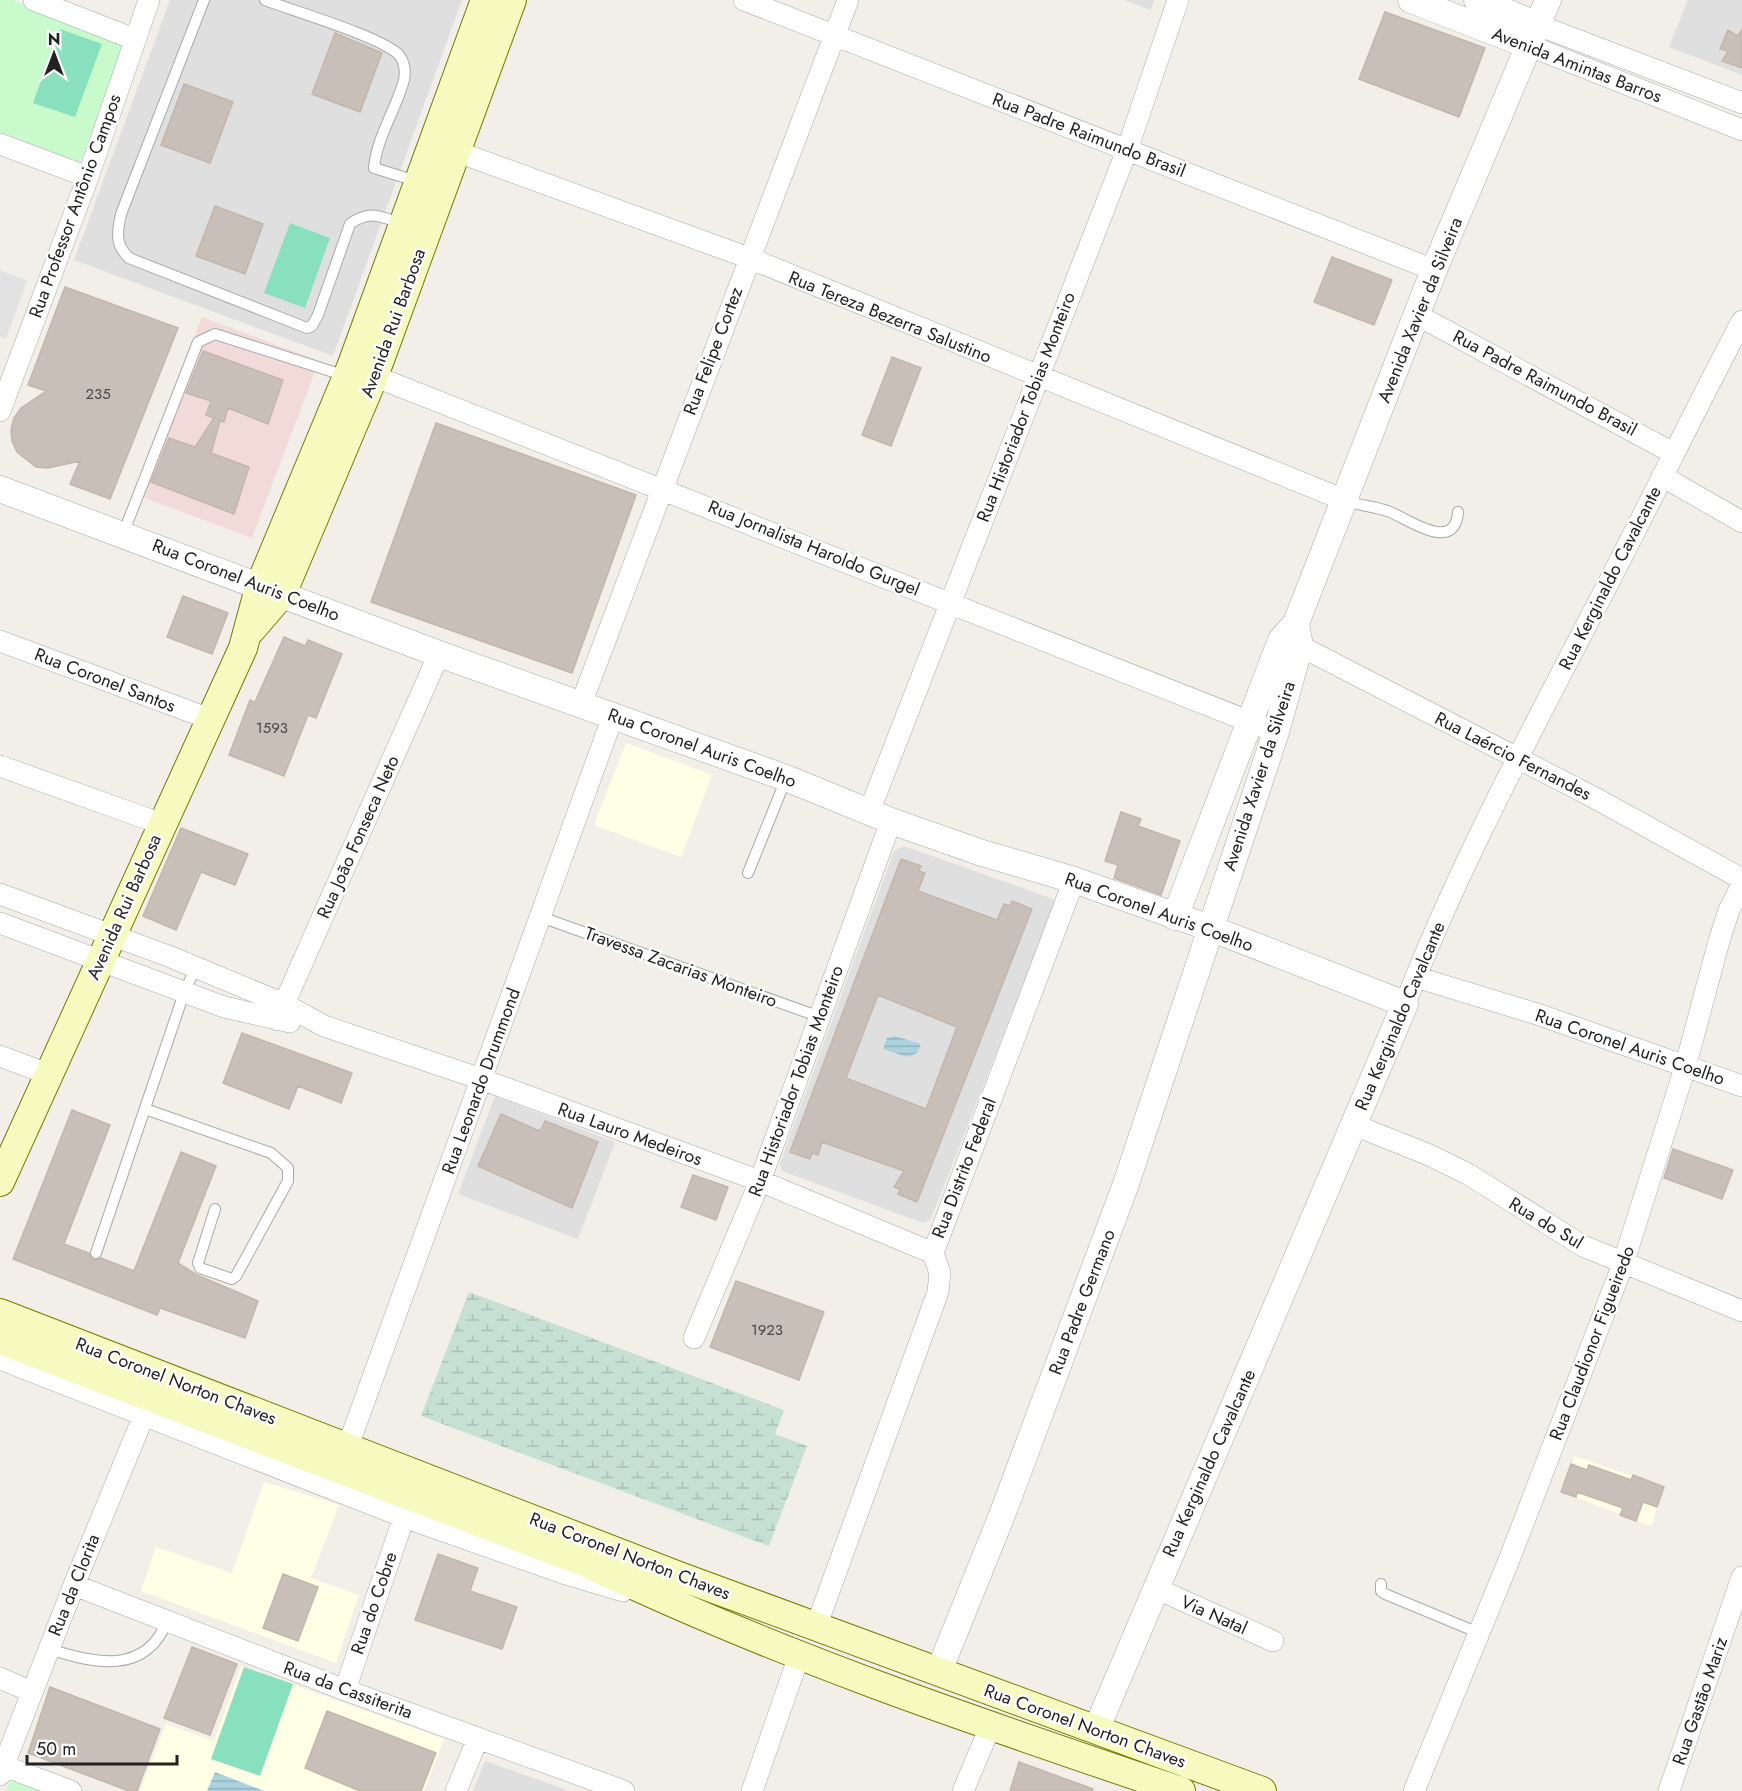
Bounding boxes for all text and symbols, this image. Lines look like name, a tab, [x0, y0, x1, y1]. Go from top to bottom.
street label: Avenida Amintas Barros	[1488, 21, 1666, 109]
north arrow	[24, 24, 84, 84]
text: N	[48, 28, 60, 51]
street label: Rua Padre Raimundo Brasil	[989, 86, 1189, 184]
street label: Rua Professor Antônio Campos	[22, 91, 128, 321]
street label: Avenida Xavier da Silveira	[1371, 213, 1469, 407]
street label: Avenida Rui Barbosa	[354, 245, 432, 401]
street label: Rua Tereza Bezerra Salustino	[785, 264, 996, 370]
street label: Rua Felipe Cortez	[677, 283, 750, 419]
street label: Rua Historiador Tobias Monteiro	[970, 288, 1082, 526]
street label: Rua Padre Raimundo Brasil	[1448, 323, 1642, 443]
house number: 235	[85, 383, 111, 405]
street label: Rua Kerginaldo Cavalcante	[1552, 482, 1668, 674]
street label: Rua Jornalista Haroldo Gurgel	[704, 494, 924, 602]
street label: Rua Coronel Auris Coelho	[148, 532, 344, 628]
street label: Rua Coronel Santos	[31, 641, 179, 719]
street label: Avenida Xavier da Silveira	[1216, 678, 1302, 874]
street label: Rua Coronel Auris Coelho	[604, 702, 800, 794]
street label: Rua Laércio Fernandes	[1430, 705, 1596, 807]
house number: 1593	[256, 717, 288, 739]
street label: Rua João Fonseca Neto	[310, 751, 406, 923]
street label: Avenida Rui Barbosa	[80, 830, 168, 984]
street label: Rua Coronel Auris Coelho	[1061, 866, 1257, 958]
street label: Rua Kerginaldo Cavalcante	[1348, 917, 1452, 1115]
street label: Travessa Zacarias Monteiro	[581, 920, 781, 1014]
street label: Rua Historiador Tobias Monteiro	[742, 962, 850, 1200]
street label: Rua Leonardo Drummond	[435, 984, 527, 1178]
street label: Rua Coronel Auris Coelho	[1532, 1002, 1729, 1092]
street label: Rua Distrito Federal	[925, 1094, 1003, 1242]
street label: Rua Lauro Medeiros	[554, 1096, 706, 1172]
street label: Rua do Sul	[1504, 1191, 1588, 1255]
street label: Rua Padre Germano	[1042, 1225, 1122, 1378]
street label: Rua Claudionor Figueiredo	[1543, 1242, 1641, 1444]
house number: 1923	[751, 1319, 783, 1341]
street label: Rua Coronel Norton Chaves	[72, 1331, 280, 1431]
street label: Rua Kerginaldo Cavalcante	[1156, 1365, 1262, 1561]
street label: Rua Coronel Norton Chaves	[526, 1506, 734, 1606]
street label: Rua da Clorita	[42, 1530, 106, 1640]
street label: Rua do Cobre	[344, 1548, 404, 1658]
street label: Via Natal	[1177, 1589, 1251, 1641]
street label: Rua Gastão Mariz	[1666, 1633, 1734, 1769]
street label: Rua da Cassiterita	[280, 1655, 416, 1725]
street label: Rua Coronel Norton Chaves	[980, 1677, 1190, 1775]
scale bar	[27, 1728, 177, 1766]
text: 50 m	[36, 1736, 76, 1762]

